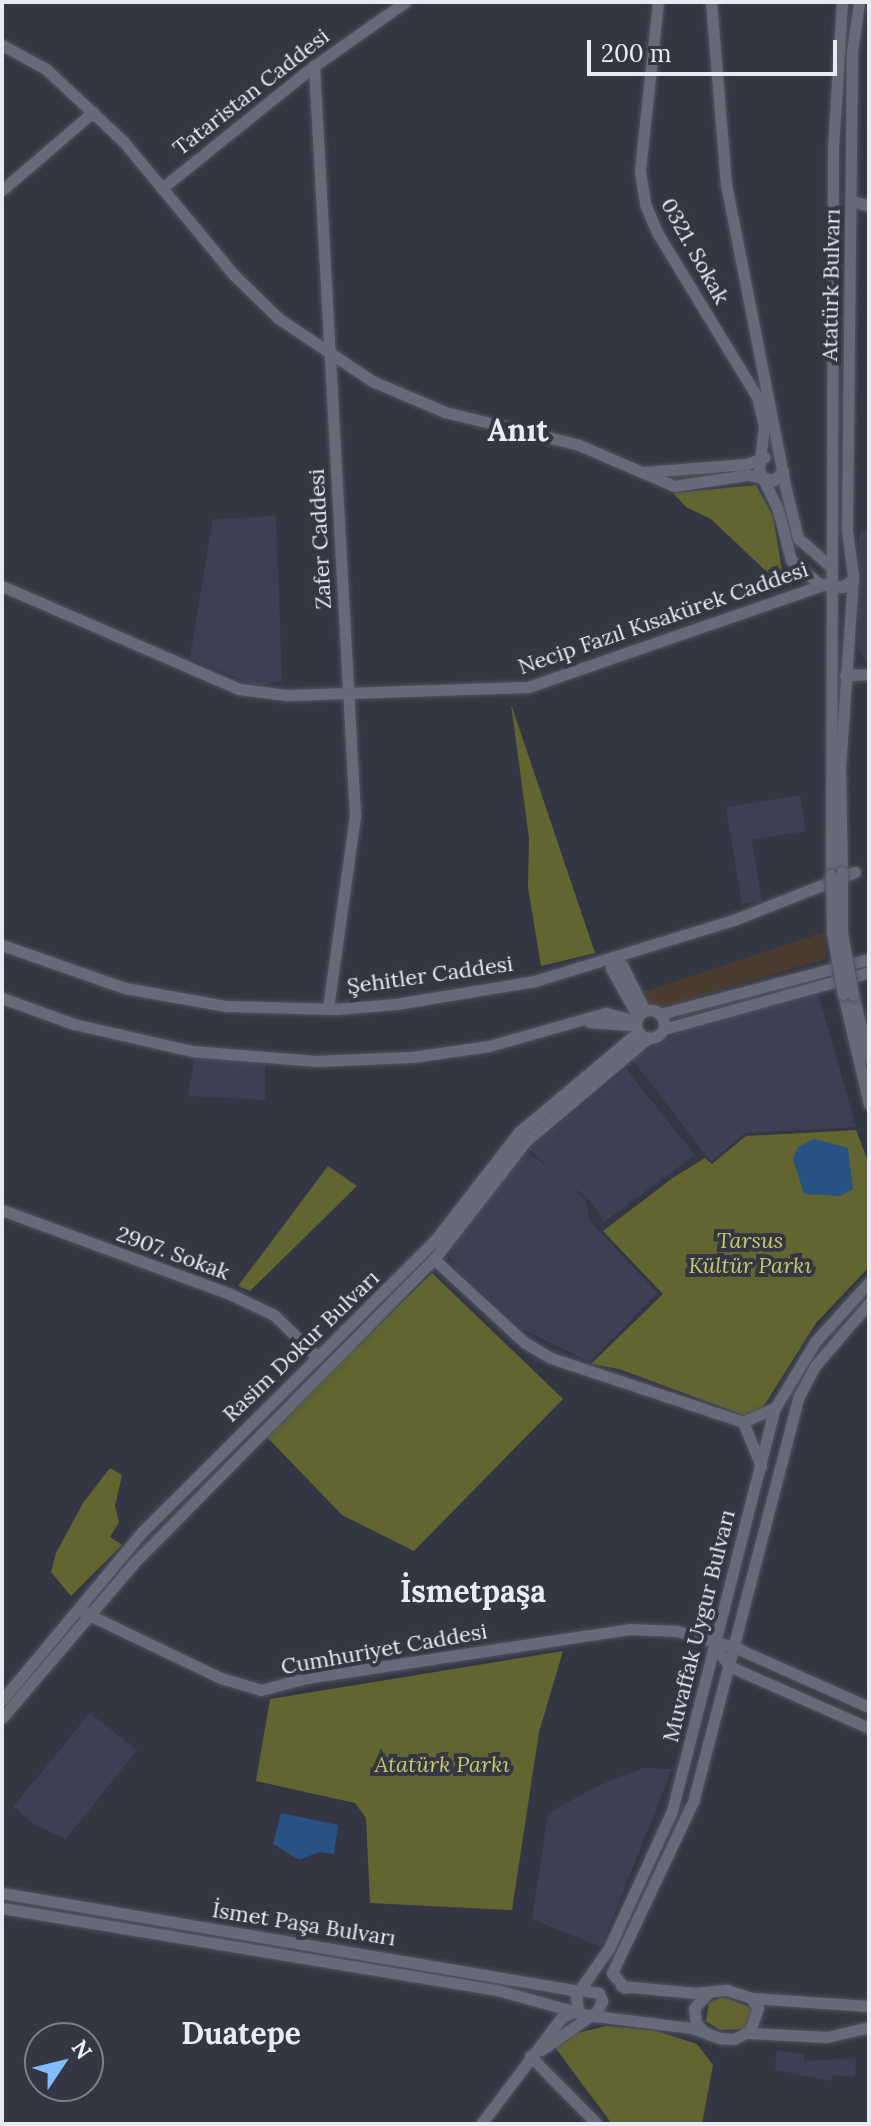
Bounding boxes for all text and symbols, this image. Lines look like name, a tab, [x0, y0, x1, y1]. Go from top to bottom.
street label: Tataristan Caddesi	[168, 23, 334, 161]
scale bar	[591, 24, 841, 74]
text: 200 m	[601, 38, 671, 69]
street label: 0321. Sokak	[655, 193, 735, 309]
street label: Atatürk Bulvarı	[816, 209, 846, 361]
district label: Anıt	[487, 412, 549, 448]
street label: Zafer Caddesi	[303, 468, 337, 610]
street label: Necip Fazıl Kısakürek Caddesi	[515, 556, 811, 680]
street label: Şehitler Caddesi	[345, 950, 515, 1000]
street label: 2907. Sokak	[113, 1220, 233, 1286]
park label: Tarsus Kültür Parkı	[688, 1227, 812, 1278]
street label: Rasim Dokur Bulvarı	[217, 1265, 385, 1427]
street label: Muvaffak Uygur Bulvarı	[657, 1507, 741, 1745]
district label: İsmetpaşa	[400, 1573, 546, 1609]
street label: Cumhuriyet Caddesi	[279, 1618, 489, 1680]
park label: Atatürk Parkı	[374, 1752, 510, 1778]
street label: İsmet Paşa Bulvarı	[210, 1896, 398, 1952]
district label: Duatepe	[181, 2015, 301, 2051]
north arrow	[24, 2022, 104, 2102]
text: N	[66, 2034, 98, 2064]

